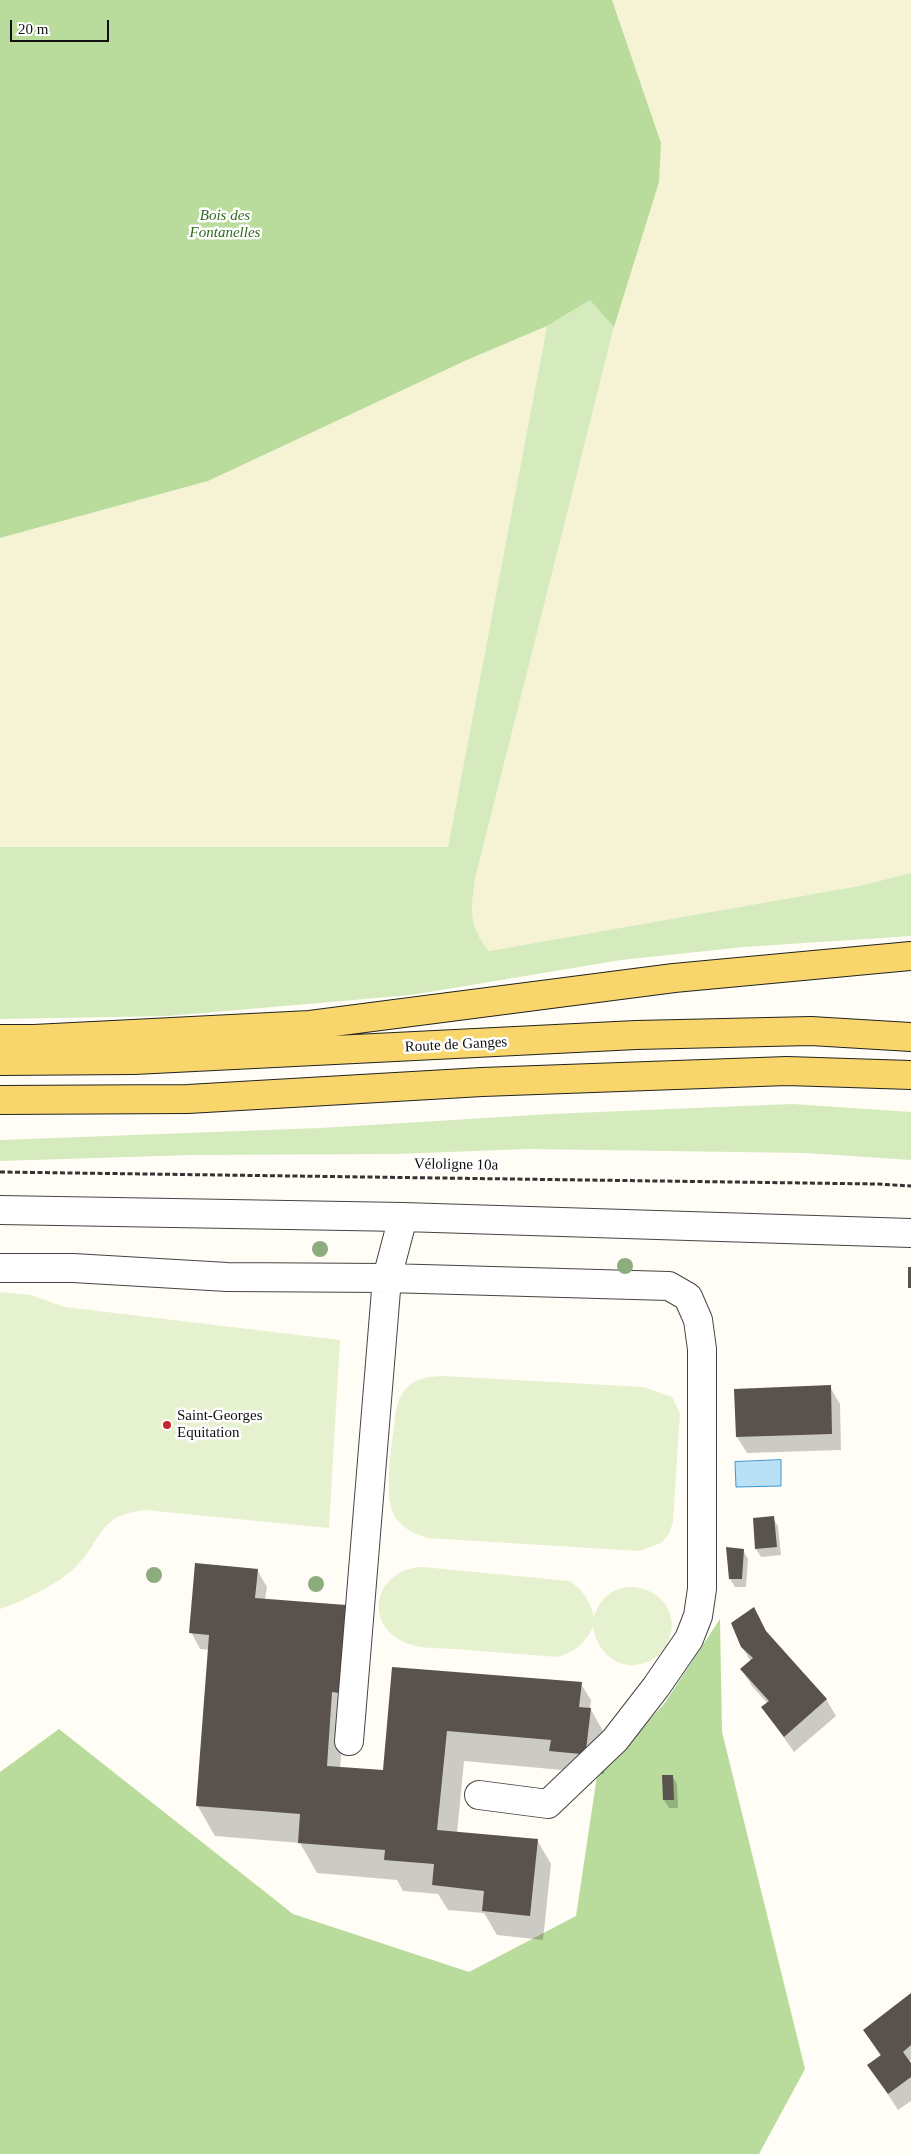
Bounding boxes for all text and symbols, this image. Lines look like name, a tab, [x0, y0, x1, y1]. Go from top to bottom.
scale bar	[12, 10, 111, 42]
text: 20 m	[18, 21, 48, 37]
park label: Bois des Fontanelles	[190, 207, 260, 242]
street label: Route de Ganges	[404, 1033, 508, 1057]
street label: Véloligne 10a	[414, 1155, 498, 1175]
place label: Saint-Georges Equitation	[177, 1407, 263, 1442]
marker: Saint-Georges Equitation	[161, 1419, 173, 1431]

